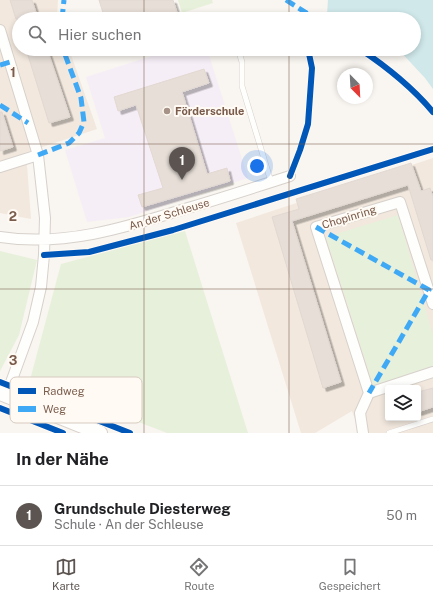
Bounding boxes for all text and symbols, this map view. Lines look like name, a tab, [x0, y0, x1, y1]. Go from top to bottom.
search box	[12, 12, 421, 56]
icon: search	[26, 23, 48, 45]
text: Hier suchen	[58, 26, 141, 43]
text: 1	[10, 65, 16, 80]
north arrow	[337, 68, 373, 104]
place label: Förderschule	[175, 105, 244, 117]
marker: Förderschule	[162, 106, 172, 116]
pin: 1	[169, 147, 195, 180]
your location	[247, 156, 267, 176]
street label: An der Schleuse	[127, 196, 211, 232]
street label: Chopinring	[320, 203, 378, 231]
text: 2	[9, 209, 17, 224]
text: 3	[9, 353, 18, 368]
legend	[10, 377, 142, 423]
text: Radweg	[43, 385, 85, 397]
map controls	[385, 385, 421, 421]
button: layers	[385, 385, 421, 421]
text: Weg	[43, 403, 66, 415]
text: In der Nähe	[16, 449, 109, 469]
text: Grundschule Diesterweg	[54, 500, 231, 517]
text: 1	[26, 508, 32, 523]
text: 50 m	[386, 508, 417, 523]
text: Schule · An der Schleuse	[54, 517, 204, 532]
tab: Karte	[52, 556, 80, 592]
tab: Route	[184, 556, 214, 592]
tab: Gespeichert	[319, 556, 381, 592]

